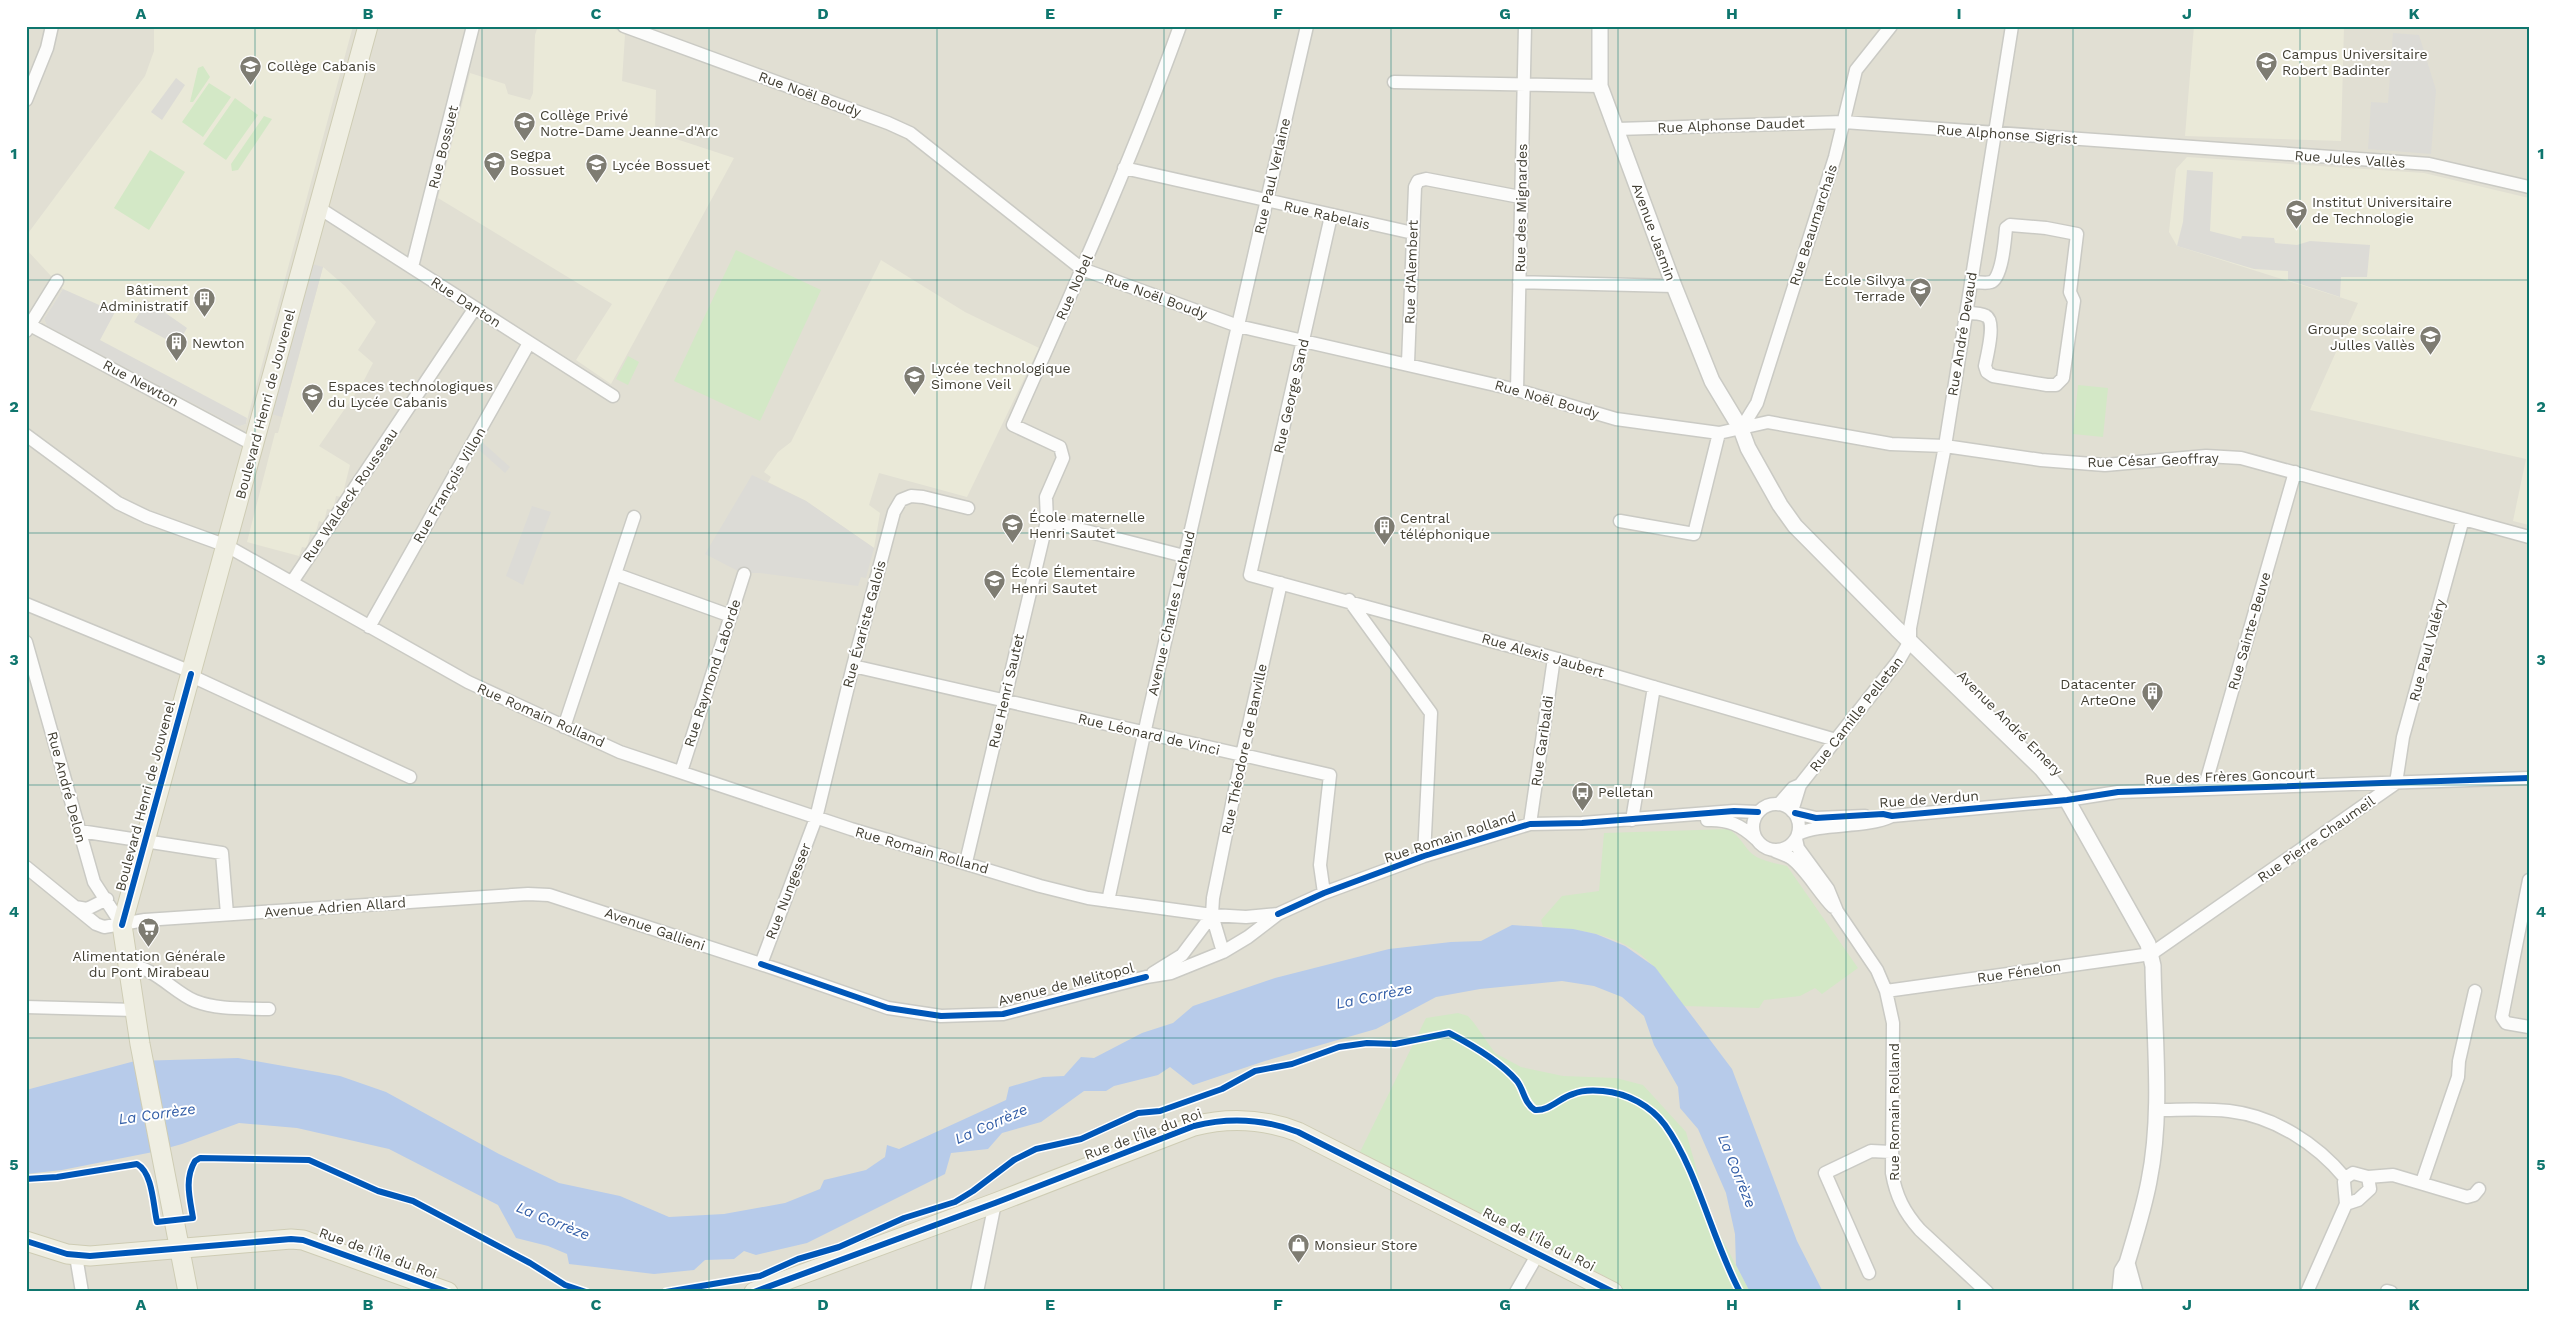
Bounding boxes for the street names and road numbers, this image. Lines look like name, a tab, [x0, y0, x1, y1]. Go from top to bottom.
street label: Rue Noël Boudy	[756, 68, 864, 120]
street label: Rue Bossuet	[425, 104, 461, 190]
street label: Rue Alphonse Daudet	[1657, 114, 1805, 136]
street label: Rue Paul Verlaine	[1251, 116, 1293, 236]
street label: Rue Alphonse Sigrist	[1936, 121, 2078, 147]
street label: Rue des Mignardes	[1512, 143, 1530, 273]
street label: Rue Jules Vallès	[2294, 147, 2406, 171]
street label: Rue Beaumarchais	[1786, 162, 1840, 288]
street label: Avenue Jasmin	[1629, 181, 1679, 283]
street label: Rue Rabelais	[1282, 197, 1372, 233]
street label: Rue d'Alembert	[1401, 220, 1421, 324]
street label: Rue Nobel	[1052, 251, 1096, 322]
street label: Rue Noël Boudy	[1102, 270, 1210, 322]
street label: Rue André Devaud	[1944, 271, 1980, 397]
street label: Rue Danton	[428, 273, 504, 331]
street label: Boulevard Henri de Jouvenel	[232, 307, 298, 501]
street label: Rue George Sand	[1270, 337, 1312, 455]
street label: Rue Newton	[100, 356, 182, 410]
street label: Rue Noël Boudy	[1493, 376, 1602, 422]
street label: Rue François Villon	[409, 424, 489, 546]
street label: Rue Waldeck Rousseau	[299, 425, 401, 565]
street label: Rue César Geoffray	[2087, 450, 2220, 470]
street label: Avenue Charles Lachaud	[1144, 529, 1198, 697]
street label: Rue Évariste Galois	[839, 558, 889, 690]
street label: Rue Sainte-Beuve	[2224, 570, 2274, 692]
street label: Rue Paul Valéry	[2406, 596, 2449, 703]
street label: Rue Raymond Laborde	[681, 597, 743, 749]
street label: Rue Alexis Jaubert	[1480, 630, 1606, 680]
street label: Rue Henri Sautet	[985, 632, 1027, 750]
street label: Rue Camille Pelletan	[1806, 653, 1906, 775]
street label: Rue Théodore de Banville	[1218, 662, 1270, 836]
street label: Avenue André Emery	[1954, 667, 2066, 779]
street label: Rue Romain Rolland	[475, 680, 607, 750]
street label: Rue Garibaldi	[1528, 695, 1556, 787]
street label: Boulevard Henri de Jouvenel	[112, 699, 178, 893]
street label: Rue Léonard de Vinci	[1077, 710, 1221, 758]
street label: Rue André Delon	[44, 730, 90, 844]
street label: Rue des Frères Goncourt	[2145, 765, 2315, 787]
street label: Rue de Verdun	[1879, 788, 1979, 810]
street label: Rue Pierre Chaumeil	[2254, 792, 2378, 886]
street label: Rue Romain Rolland	[1382, 808, 1518, 866]
street label: Rue Romain Rolland	[853, 823, 991, 877]
street label: Rue Nungesser	[762, 840, 814, 942]
street label: Avenue Adrien Allard	[264, 894, 406, 920]
street label: Avenue Gallieni	[603, 904, 707, 954]
street label: Rue Fénelon	[1976, 958, 2062, 986]
street label: Avenue de Melitopol	[996, 959, 1136, 1009]
street label: Rue Romain Rolland	[1886, 1043, 1902, 1181]
street label: Rue de l'Île du Roi	[1082, 1105, 1204, 1163]
street label: Rue de l'Île du Roi	[1480, 1204, 1598, 1274]
street label: Rue de l'Île du Roi	[317, 1224, 439, 1282]

